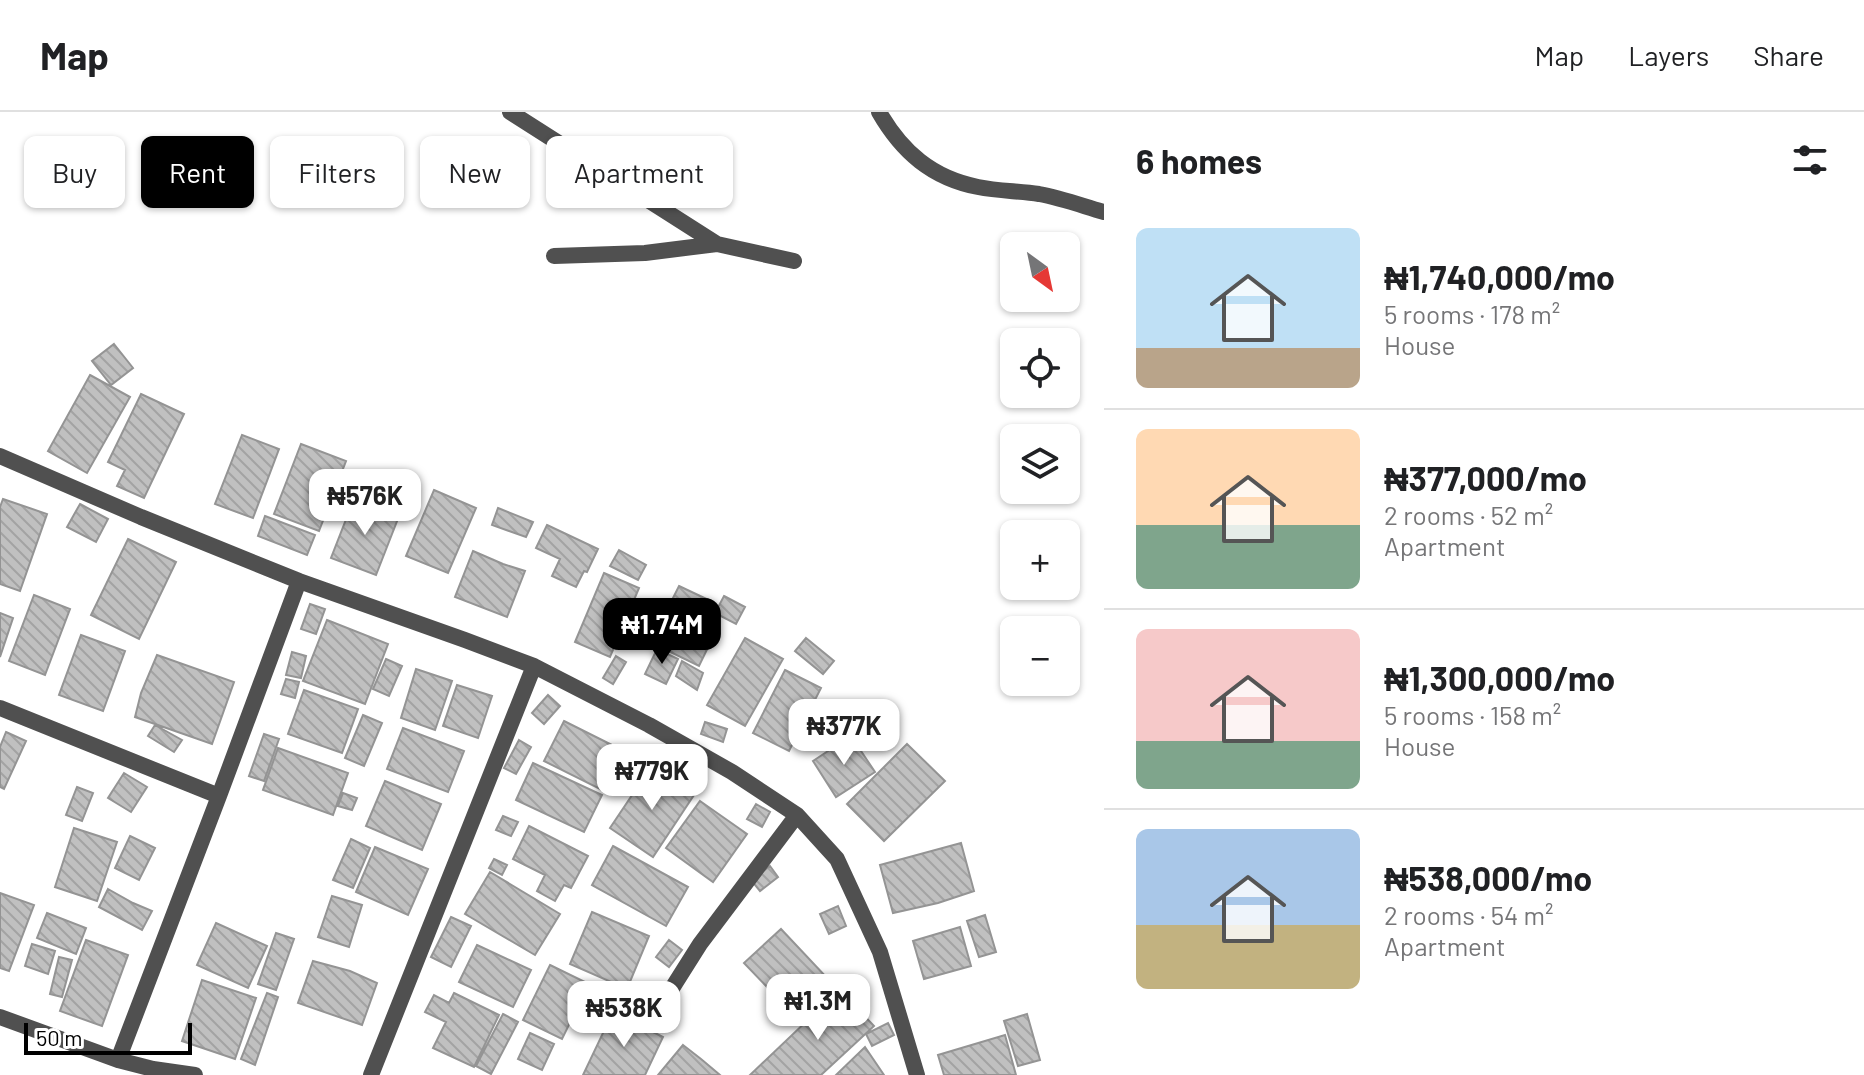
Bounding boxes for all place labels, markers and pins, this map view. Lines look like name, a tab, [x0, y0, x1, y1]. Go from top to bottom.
pin: ₦576K	[309, 469, 421, 537]
pin: ₦1.74M	[597, 598, 727, 666]
pin: ₦377K	[788, 699, 900, 767]
pin: ₦779K	[596, 744, 708, 812]
pin: ₦1.3M	[762, 974, 874, 1042]
pin: ₦538K	[568, 981, 680, 1049]

